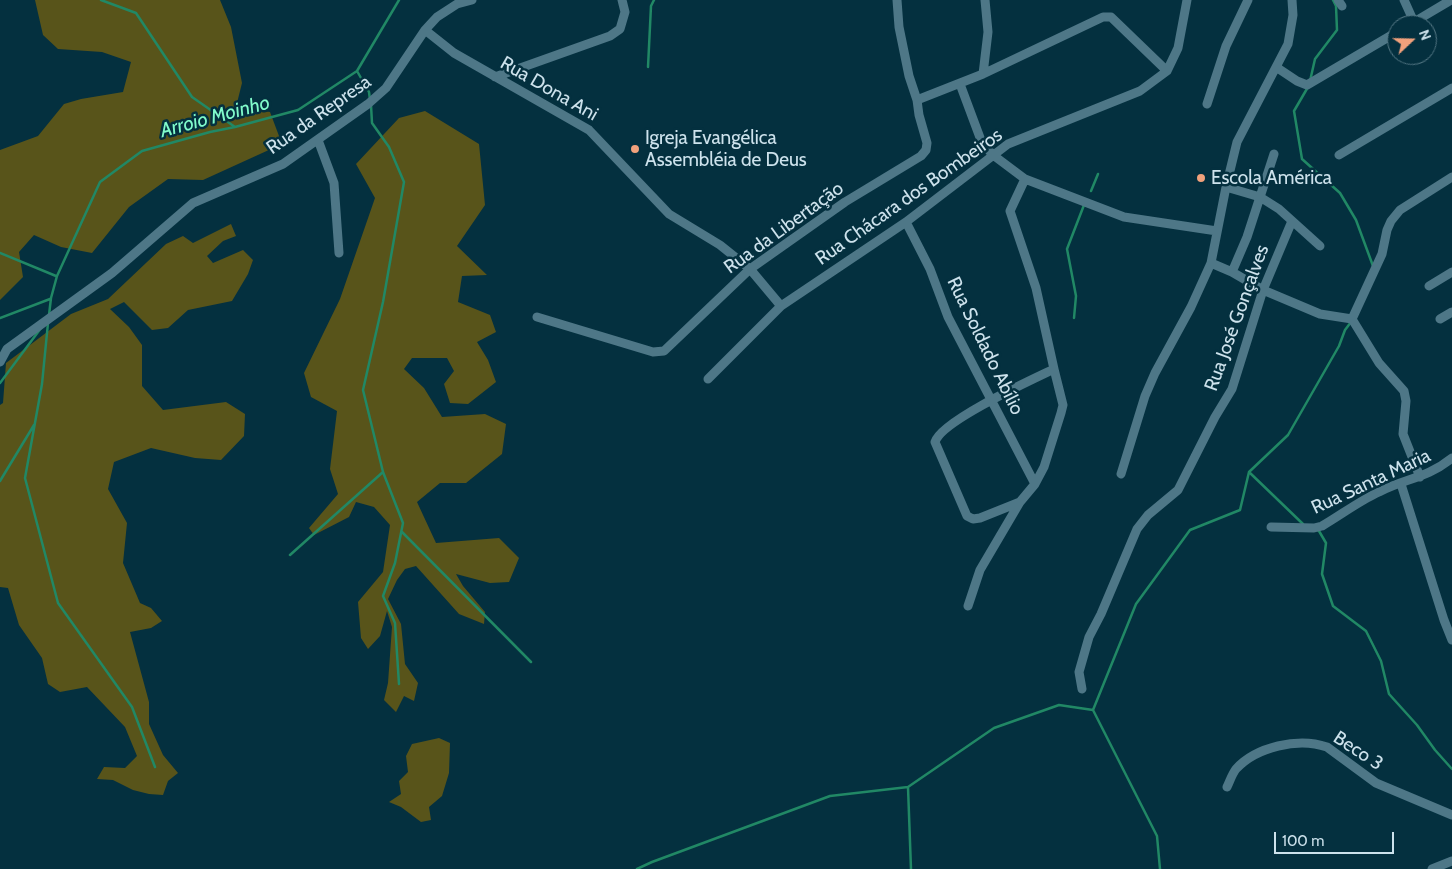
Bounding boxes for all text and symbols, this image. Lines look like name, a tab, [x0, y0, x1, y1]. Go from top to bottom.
north arrow	[1387, 15, 1437, 65]
text: N	[1415, 27, 1435, 43]
street label: Rua Dona Ani	[496, 52, 602, 126]
street label: Rua da Represa	[262, 71, 376, 159]
water label: Arroio Moinho	[158, 91, 272, 143]
street label: Rua Chácara dos Bombeiros	[811, 124, 1007, 270]
place label: Igreja Evangélica Assembléia de Deus	[645, 127, 807, 171]
marker: Igreja Evangélica Assembléia de Deus	[629, 143, 641, 155]
place label: Escola América	[1211, 167, 1332, 189]
marker: Escola América	[1195, 172, 1207, 184]
street label: Rua da Libertação	[720, 177, 848, 279]
street label: Rua José Gonçalves	[1200, 242, 1274, 394]
street label: Rua Soldado Abílio	[942, 273, 1028, 419]
street label: Rua Santa Maria	[1308, 444, 1434, 520]
street label: Beco 3	[1329, 727, 1387, 775]
scale bar	[1277, 822, 1397, 854]
text: 100 m	[1282, 832, 1324, 850]

